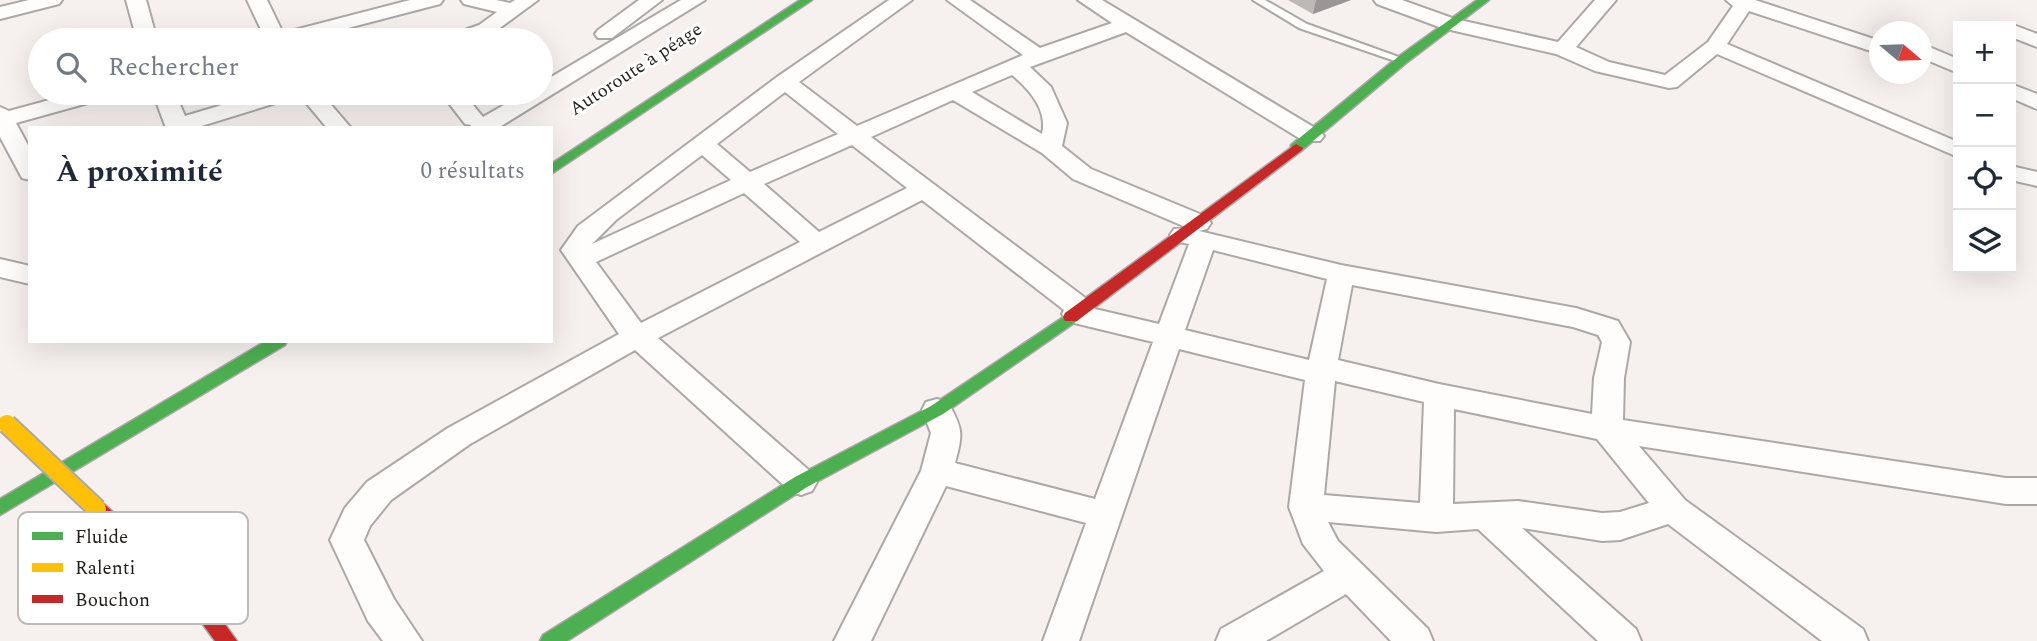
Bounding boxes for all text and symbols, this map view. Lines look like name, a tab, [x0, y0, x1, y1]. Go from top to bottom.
street label: Autoroute à péage	[564, 15, 708, 123]
north arrow	[1869, 21, 1932, 84]
map controls	[1953, 21, 2016, 273]
button: +	[1953, 21, 2016, 84]
search box	[28, 28, 553, 105]
text: Rechercher	[108, 47, 239, 87]
icon: search	[52, 48, 90, 86]
button: −	[1953, 84, 2016, 147]
button: locate	[1953, 147, 2016, 210]
text: À proximité	[56, 149, 223, 195]
text: 0 résultats	[420, 154, 525, 189]
button: layers	[1953, 210, 2016, 273]
legend	[18, 512, 248, 624]
text: Fluide	[75, 523, 128, 552]
text: Ralenti	[75, 554, 135, 583]
text: Bouchon	[75, 586, 150, 615]

